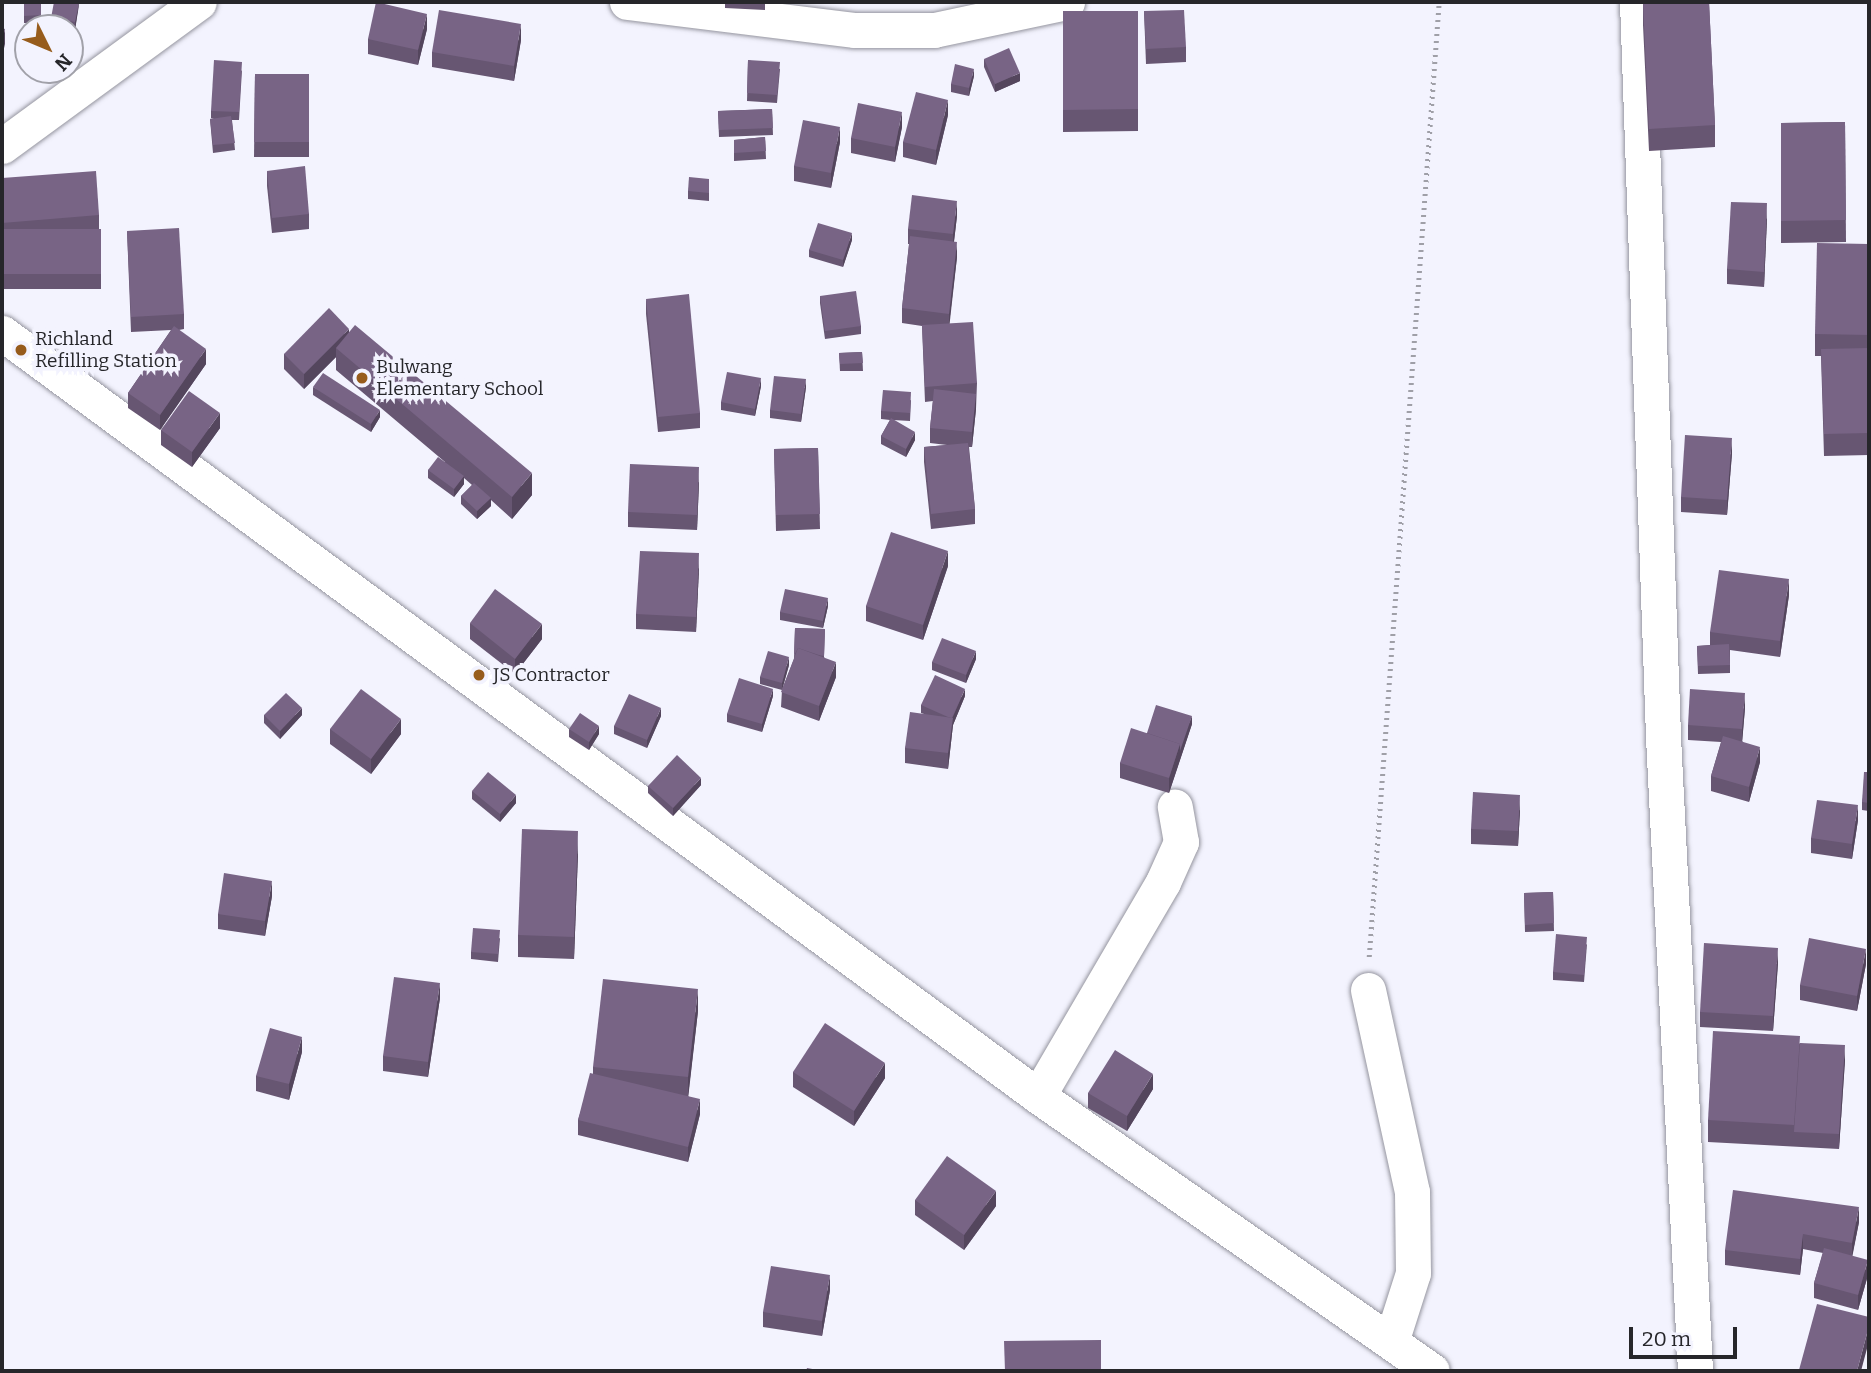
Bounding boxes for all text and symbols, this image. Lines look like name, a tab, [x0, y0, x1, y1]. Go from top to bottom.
north arrow	[14, 14, 84, 84]
text: N	[50, 49, 77, 76]
place label: Richland Refilling Station	[35, 328, 177, 372]
marker: Richland Refilling Station	[13, 342, 29, 358]
place label: Bulwang Elementary School	[376, 356, 543, 400]
marker: Bulwang Elementary School	[354, 370, 370, 386]
place label: JS Contractor	[493, 664, 610, 686]
marker: JS Contractor	[471, 667, 487, 683]
scale bar	[1633, 1314, 1742, 1358]
text: 20 m	[1642, 1326, 1691, 1352]

